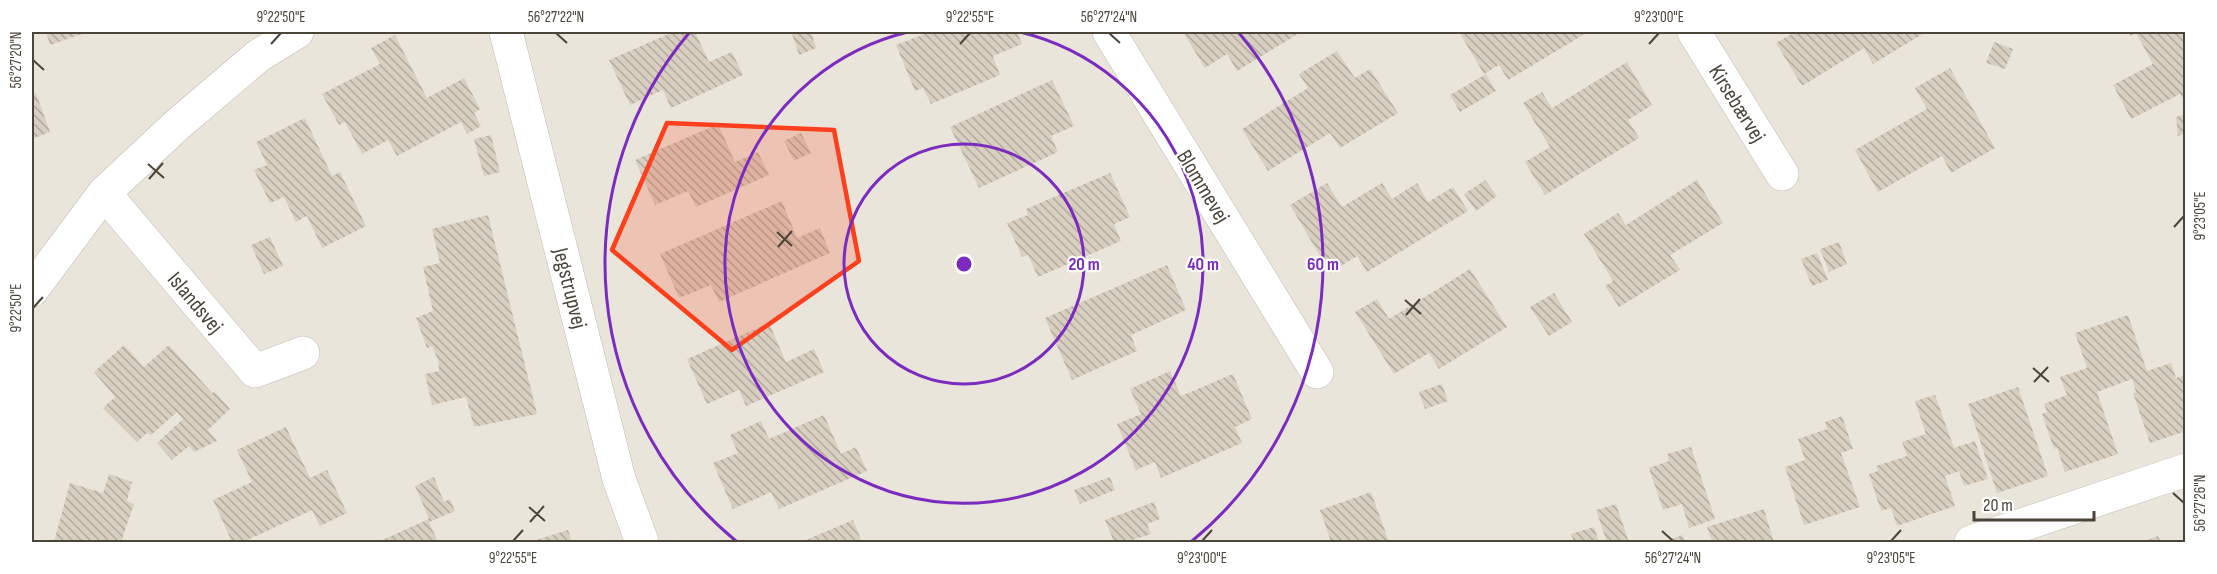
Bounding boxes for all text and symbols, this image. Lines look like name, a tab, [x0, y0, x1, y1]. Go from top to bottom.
text: 9°22'50"E	[256, 8, 306, 27]
text: 56°27'22"N	[528, 8, 584, 27]
text: 9°22'55"E	[946, 8, 994, 27]
text: 56°27'24"N	[1081, 8, 1137, 27]
text: 9°23'00"E	[1634, 8, 1684, 27]
text: 56°27'20"N	[7, 32, 26, 88]
street label: Kirsebærvej	[1702, 60, 1771, 148]
street label: Blommevej	[1170, 145, 1235, 229]
text: 9°23'05"E	[2191, 191, 2210, 241]
street label: Jegstrupvej	[546, 244, 593, 332]
centre of rings	[954, 254, 974, 274]
text: 20 m	[1068, 254, 1100, 275]
text: 40 m	[1187, 254, 1219, 275]
text: 60 m	[1307, 254, 1339, 275]
street label: Islandsvej	[161, 267, 229, 339]
text: 9°22'50"E	[7, 283, 26, 333]
text: 56°27'26"N	[2191, 475, 2210, 531]
scale bar	[1974, 484, 2094, 522]
text: 20 m	[1983, 495, 2013, 516]
text: 9°22'55"E	[489, 549, 537, 568]
text: 9°23'00"E	[1177, 549, 1227, 568]
text: 56°27'24"N	[1645, 549, 1701, 568]
text: 9°23'05"E	[1866, 549, 1916, 568]

